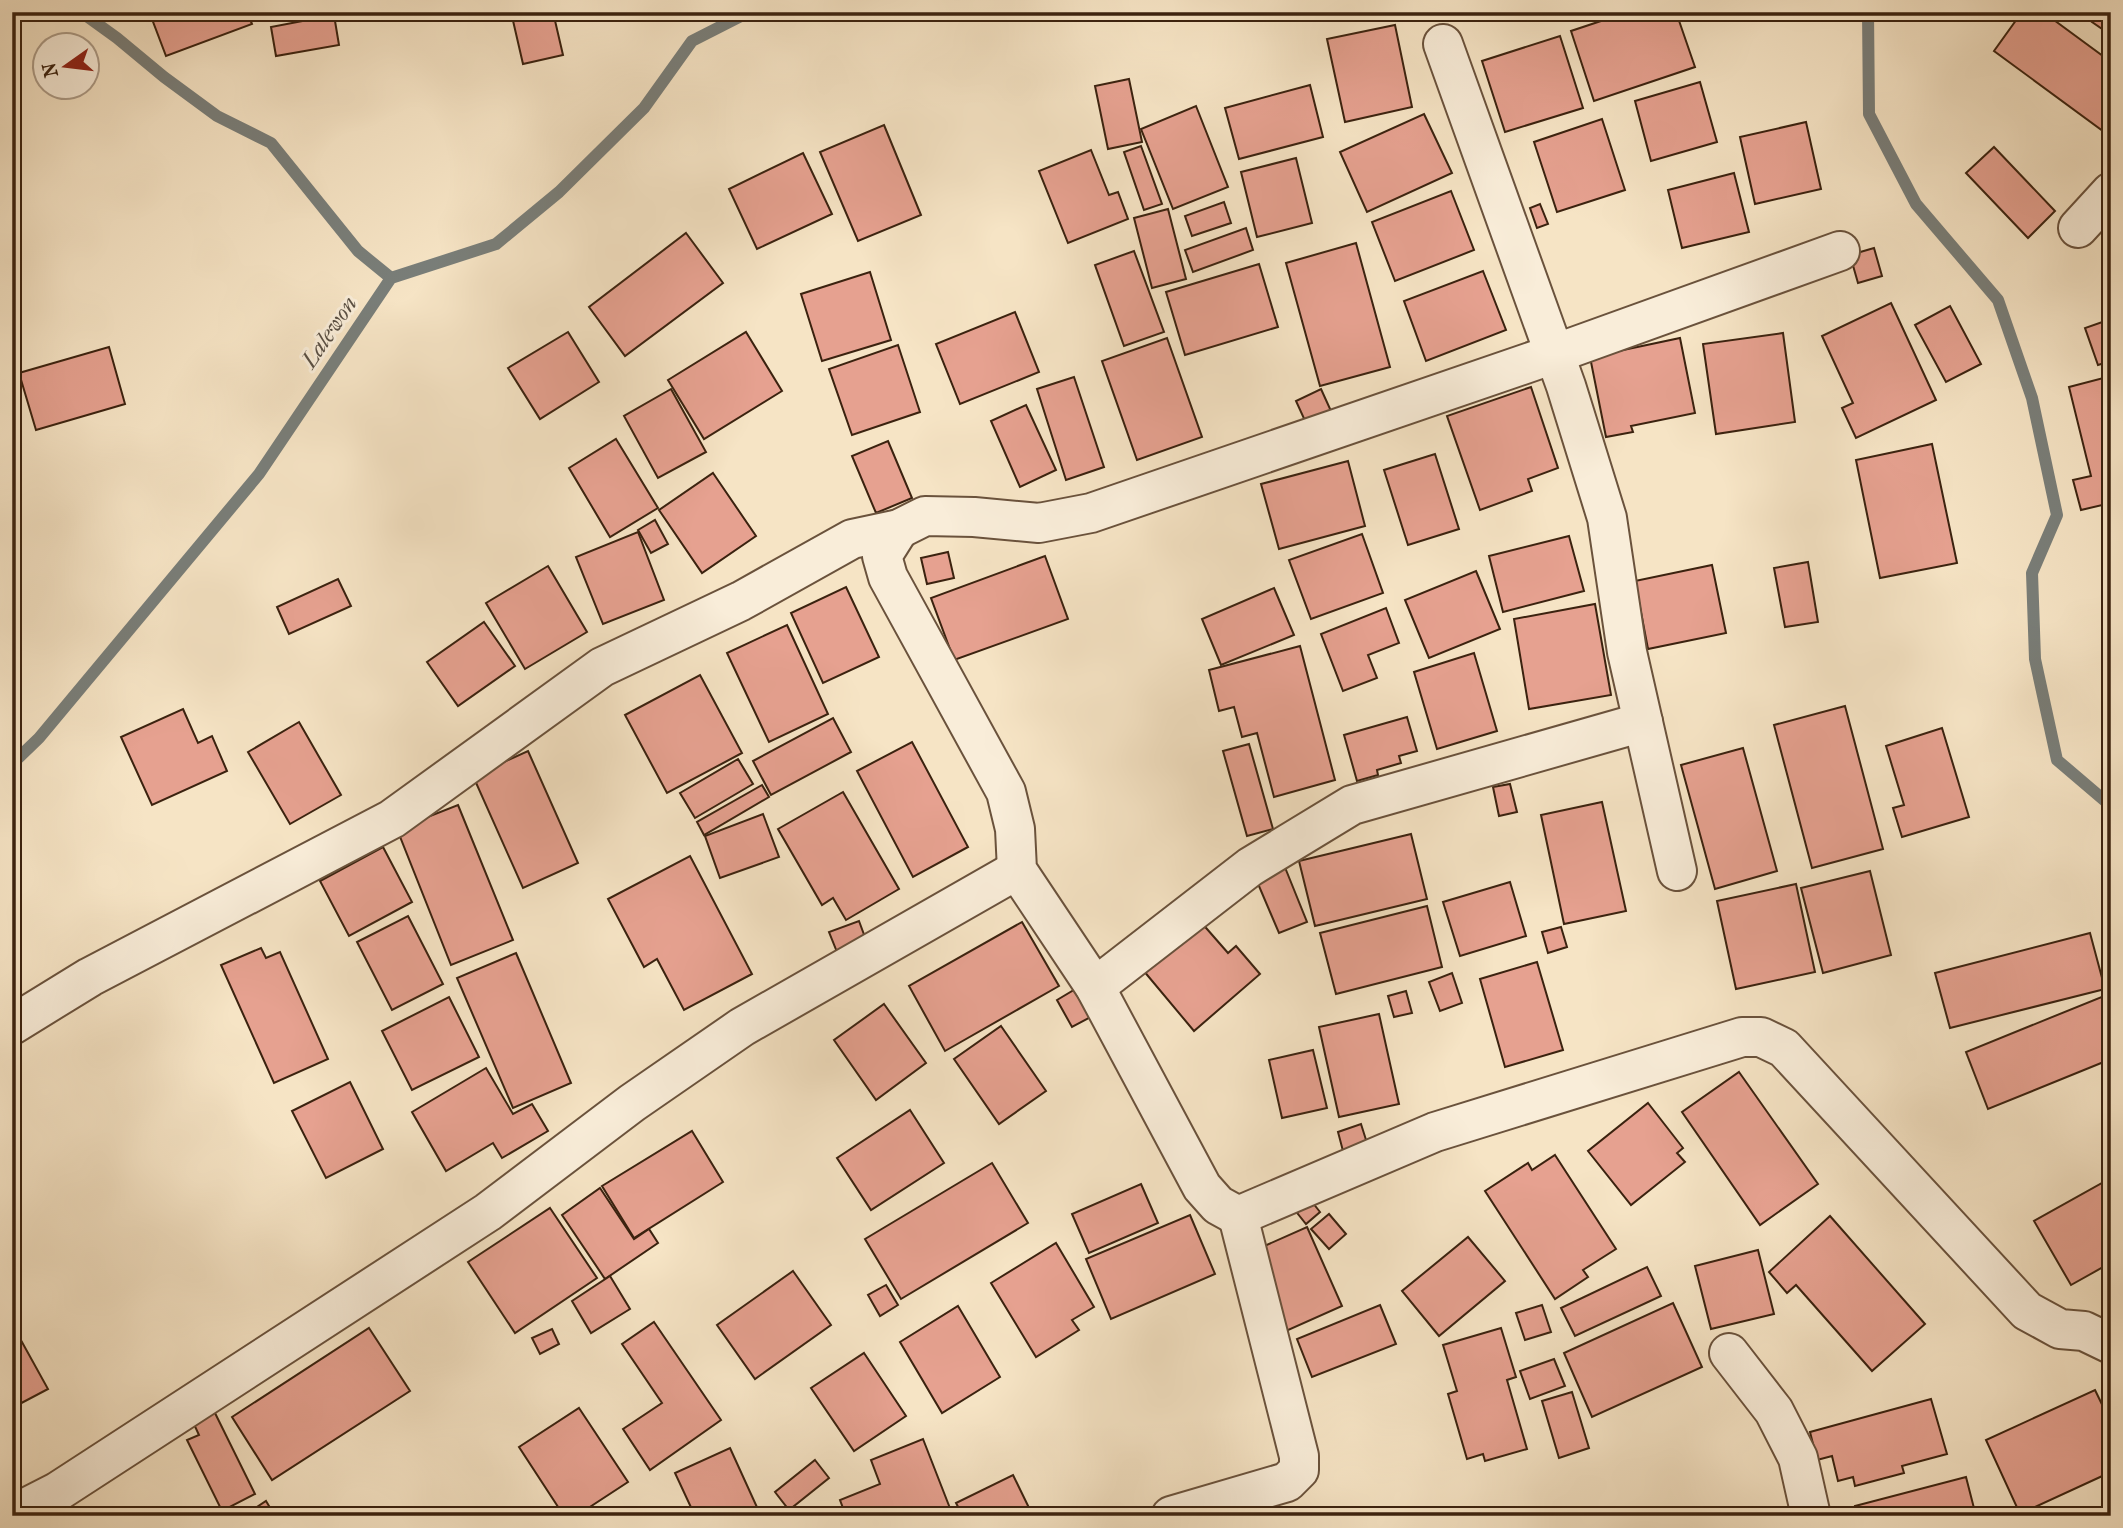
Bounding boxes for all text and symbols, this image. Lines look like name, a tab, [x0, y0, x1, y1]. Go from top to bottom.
north arrow	[32, 32, 102, 102]
text: N	[38, 60, 63, 80]
water label: Lalewon	[294, 291, 363, 375]

